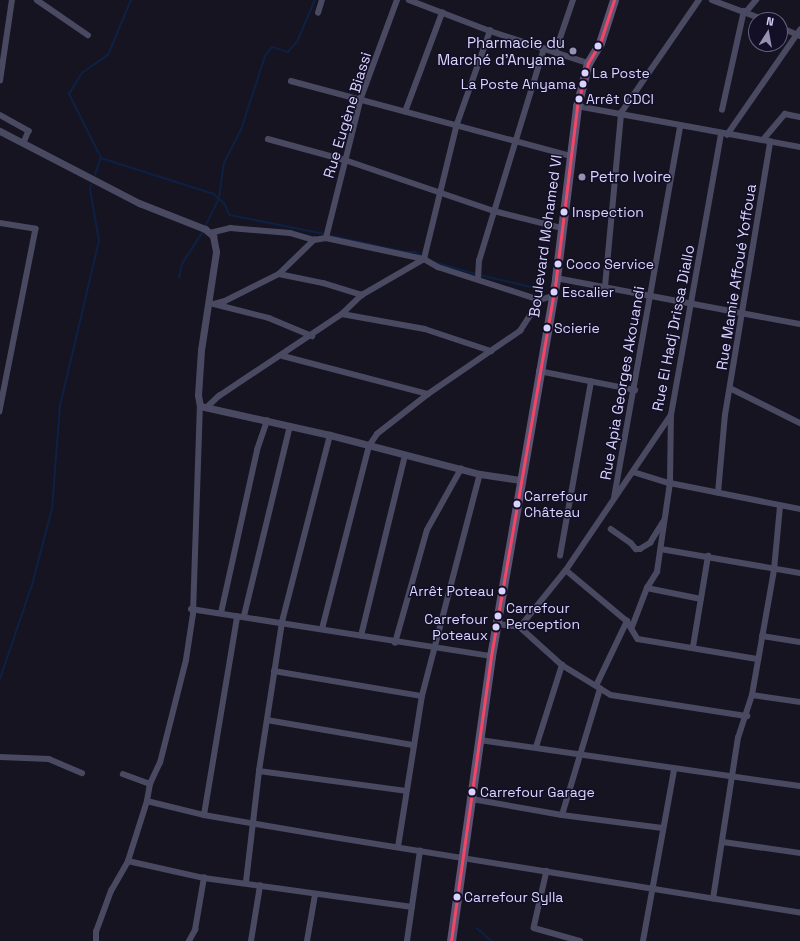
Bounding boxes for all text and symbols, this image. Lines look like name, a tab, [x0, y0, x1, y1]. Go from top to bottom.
north arrow	[748, 12, 788, 52]
text: N	[765, 14, 775, 29]
place label: Pharmacie du Marché d'Anyama	[437, 33, 565, 68]
unlabelled marker	[593, 41, 603, 51]
marker: Pharmacie du Marché d'Anyama	[568, 46, 578, 56]
street label: Rue Eugène Biassi	[319, 50, 375, 180]
place label: La Poste	[592, 65, 650, 81]
marker: La Poste	[580, 68, 590, 78]
place label: La Poste Anyama	[461, 76, 576, 92]
marker: La Poste Anyama	[578, 79, 588, 89]
place label: Arrêt CDCI	[586, 91, 654, 107]
marker: Arrêt CDCI	[574, 94, 584, 104]
street label: Boulevard Mohamed VI	[525, 153, 565, 319]
place label: Petro Ivoire	[590, 168, 671, 186]
marker: Petro Ivoire	[577, 172, 587, 182]
street label: Rue Mamie Affoué Yoffoua	[712, 182, 760, 372]
place label: Inspection	[572, 204, 644, 220]
marker: Inspection	[559, 207, 569, 217]
street label: Rue El Hadj Drissa Diallo	[648, 243, 698, 413]
place label: Coco Service	[566, 256, 654, 272]
marker: Coco Service	[553, 259, 563, 269]
place label: Escalier	[562, 284, 614, 300]
street label: Rue Apia Georges Akouandi	[596, 284, 648, 482]
marker: Escalier	[549, 287, 559, 297]
place label: Scierie	[554, 320, 600, 336]
marker: Scierie	[542, 323, 552, 333]
place label: Carrefour Château	[524, 488, 588, 520]
marker: Carrefour Château	[512, 499, 522, 509]
place label: Arrêt Poteau	[409, 583, 494, 599]
marker: Arrêt Poteau	[497, 586, 507, 596]
place label: Carrefour Perception	[506, 600, 580, 632]
place label: Carrefour Poteaux	[424, 611, 488, 644]
marker: Carrefour Perception	[493, 611, 503, 621]
marker: Carrefour Poteaux	[491, 622, 501, 632]
place label: Carrefour Garage	[480, 784, 595, 800]
marker: Carrefour Garage	[467, 787, 477, 797]
place label: Carrefour Sylla	[464, 889, 563, 905]
marker: Carrefour Sylla	[452, 892, 462, 902]

